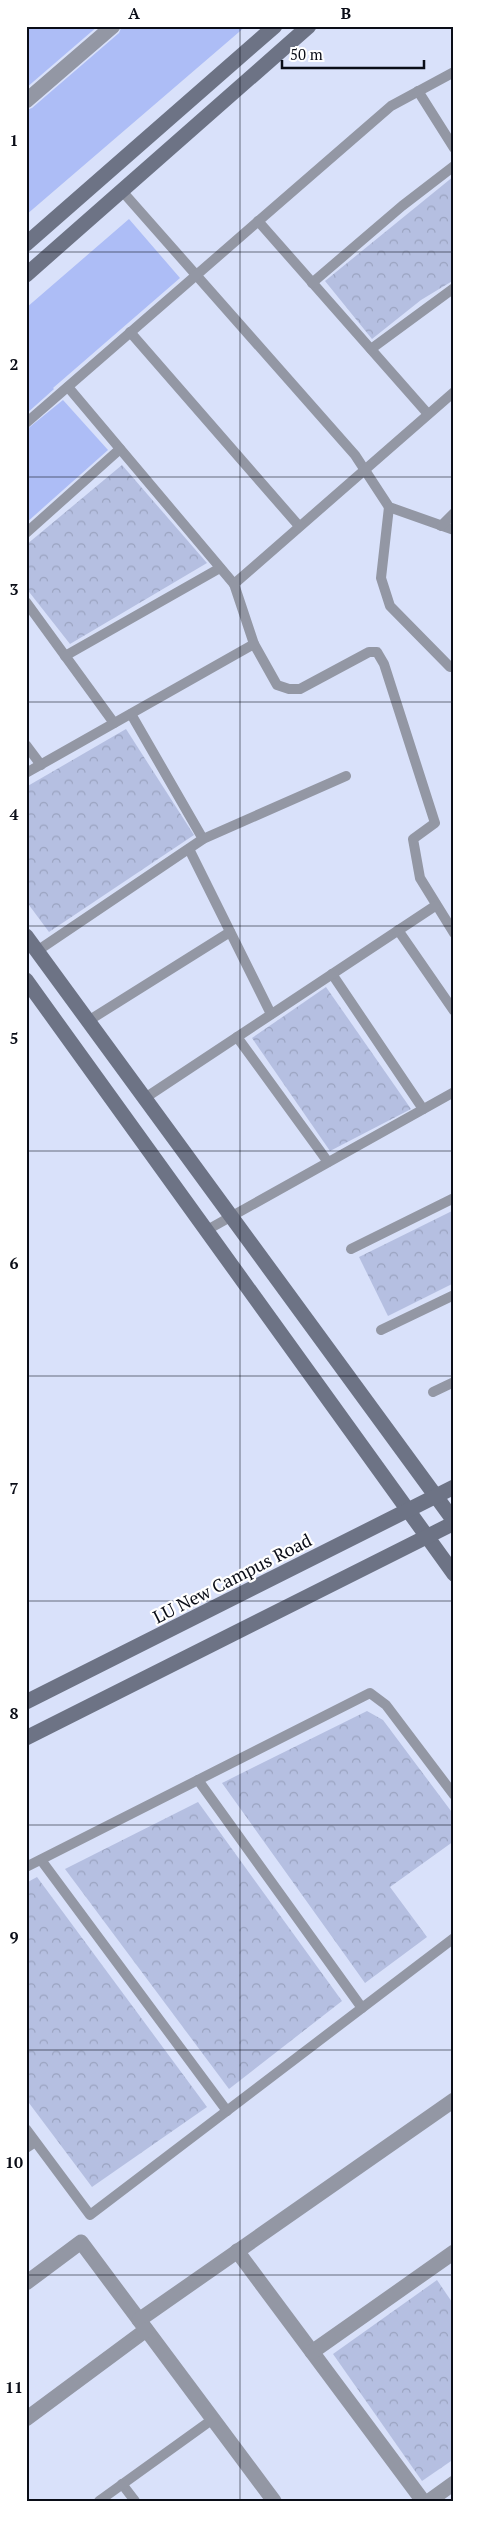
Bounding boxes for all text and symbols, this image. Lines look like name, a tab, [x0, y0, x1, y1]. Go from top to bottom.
text: A	[128, 2, 140, 24]
text: B	[341, 2, 351, 24]
scale bar	[282, 38, 425, 70]
text: 50 m	[290, 44, 323, 64]
text: 1	[9, 129, 19, 151]
text: 2	[9, 353, 19, 375]
text: 3	[9, 578, 19, 600]
text: 4	[9, 803, 19, 825]
text: 5	[9, 1027, 19, 1049]
text: 6	[9, 1252, 19, 1274]
text: 7	[9, 1477, 19, 1499]
street label: LU New Campus Road	[149, 1528, 315, 1628]
text: 8	[9, 1702, 19, 1724]
text: 9	[9, 1926, 19, 1948]
text: 10	[5, 2151, 23, 2173]
text: 11	[5, 2376, 23, 2398]

